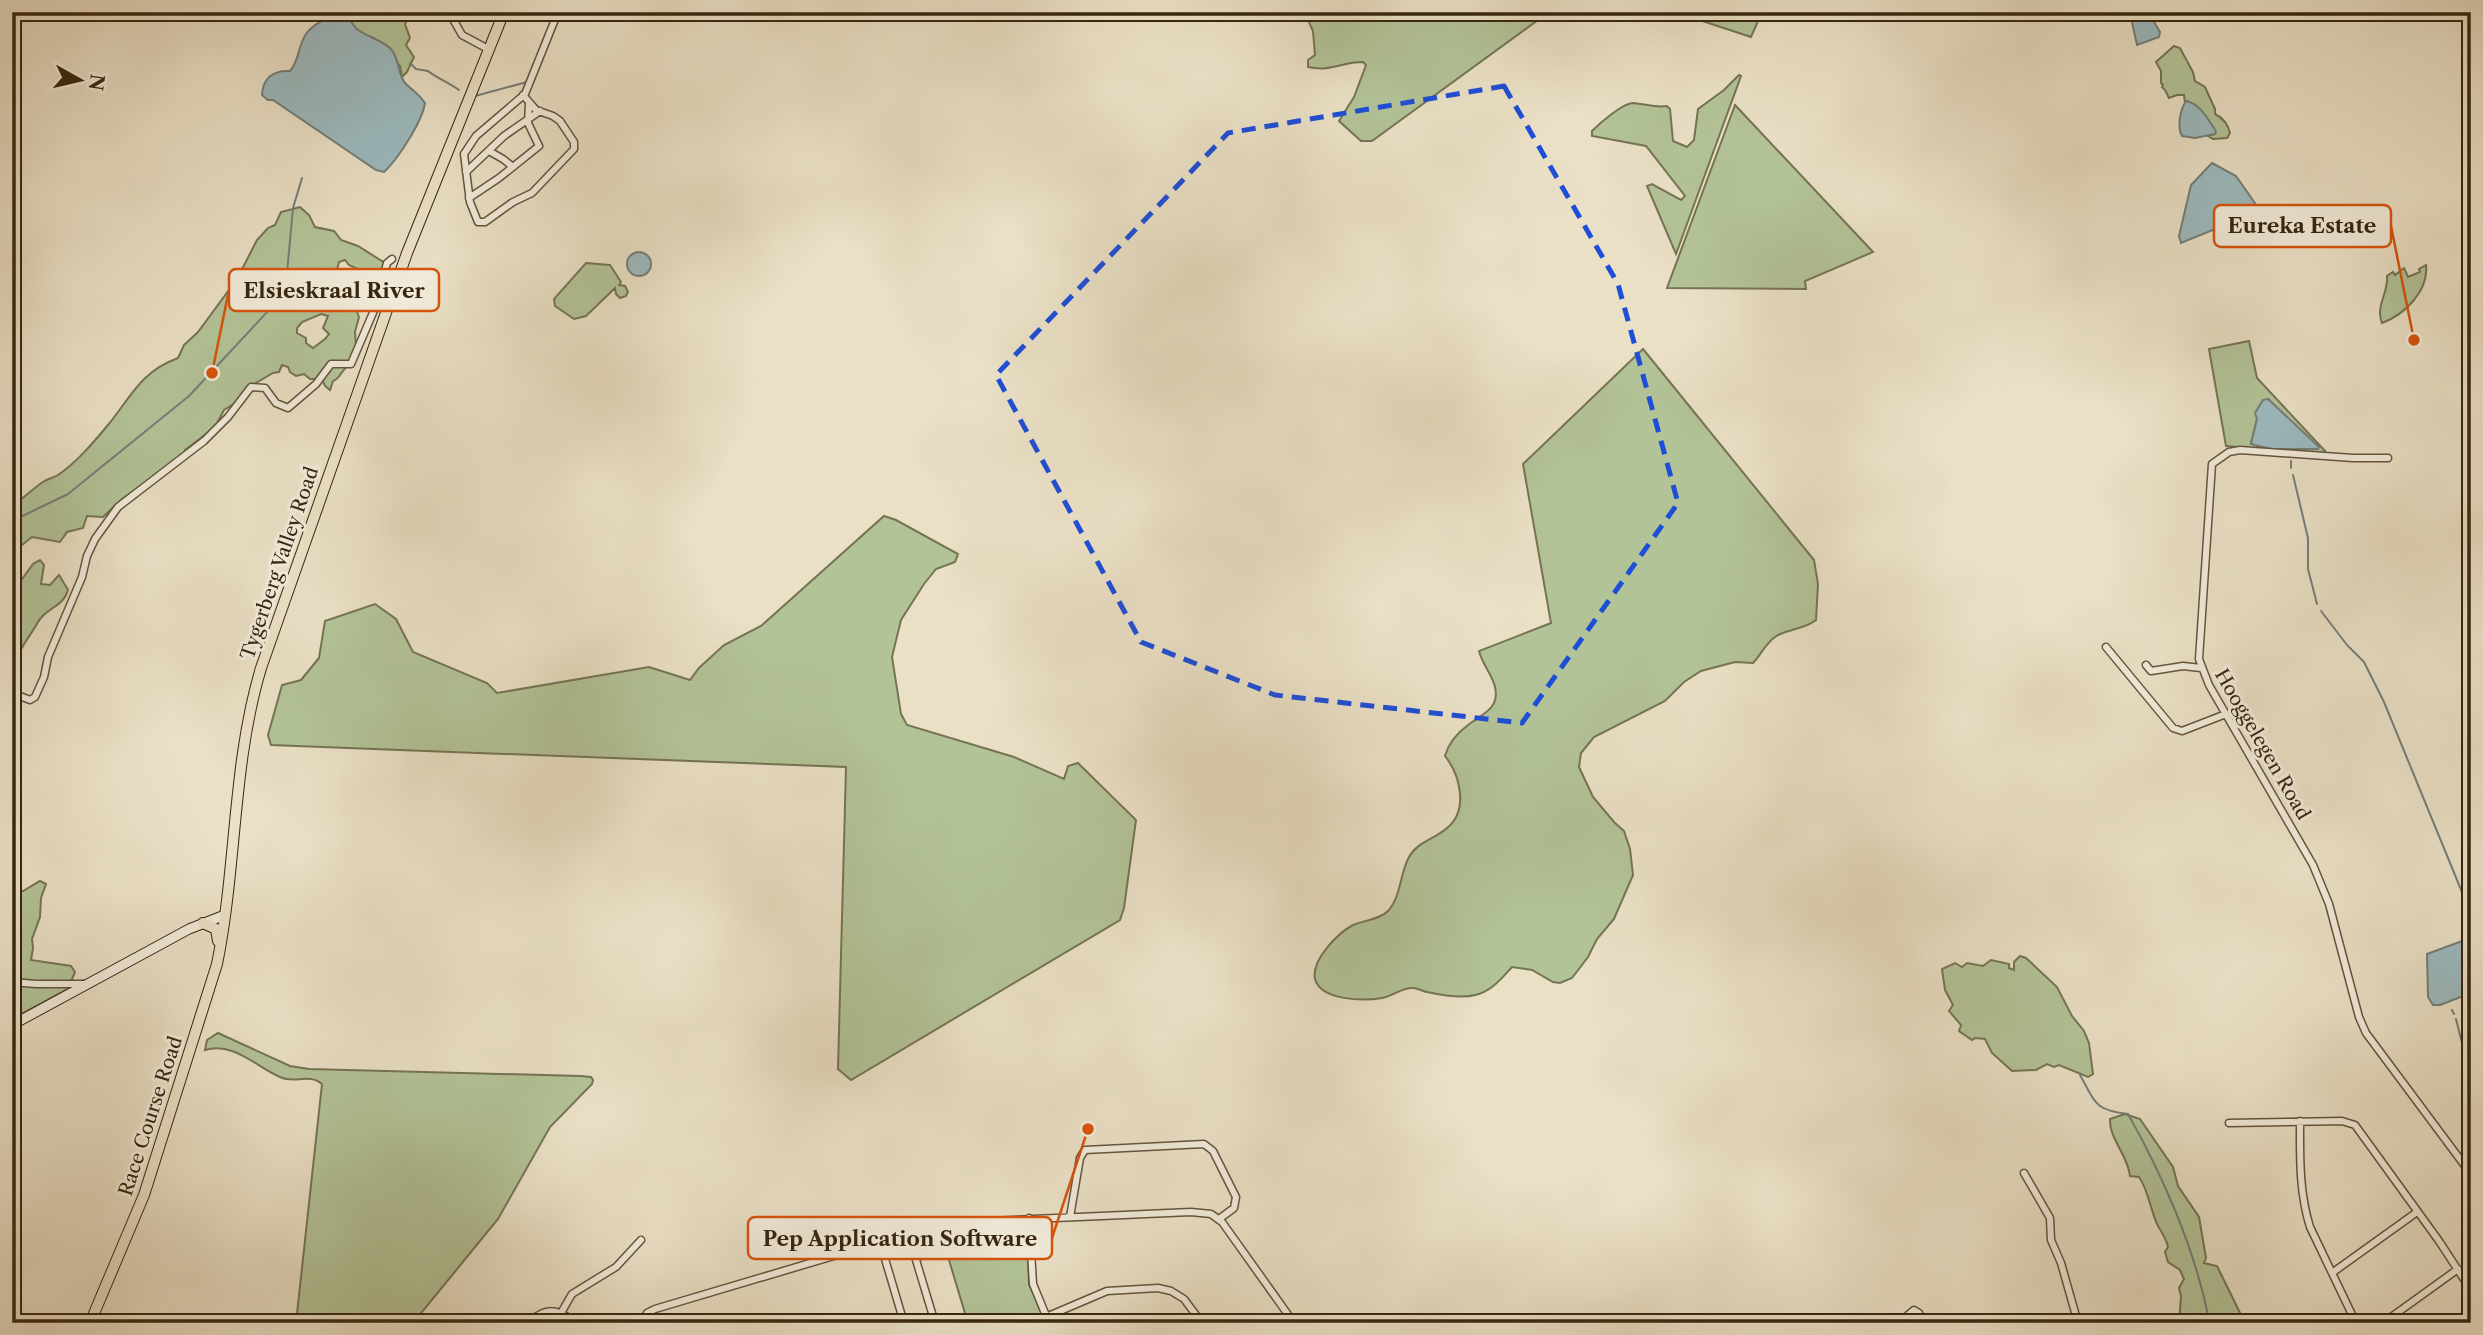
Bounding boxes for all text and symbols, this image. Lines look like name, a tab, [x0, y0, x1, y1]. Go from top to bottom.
north arrow	[46, 46, 116, 116]
text: N	[84, 73, 109, 92]
callout: Eureka Estate	[2214, 205, 2391, 247]
text: Eureka Estate	[2228, 213, 2376, 238]
callout: Elsieskraal River	[229, 269, 439, 311]
text: Elsieskraal River	[243, 278, 426, 303]
street label: Tygerberg Valley Road	[236, 463, 323, 663]
street label: Hooggelegen Road	[2210, 665, 2315, 824]
street label: Race Course Road	[114, 1033, 187, 1199]
callout: Pep Application Software	[748, 1217, 1052, 1259]
text: Pep Application Software	[763, 1226, 1037, 1251]

